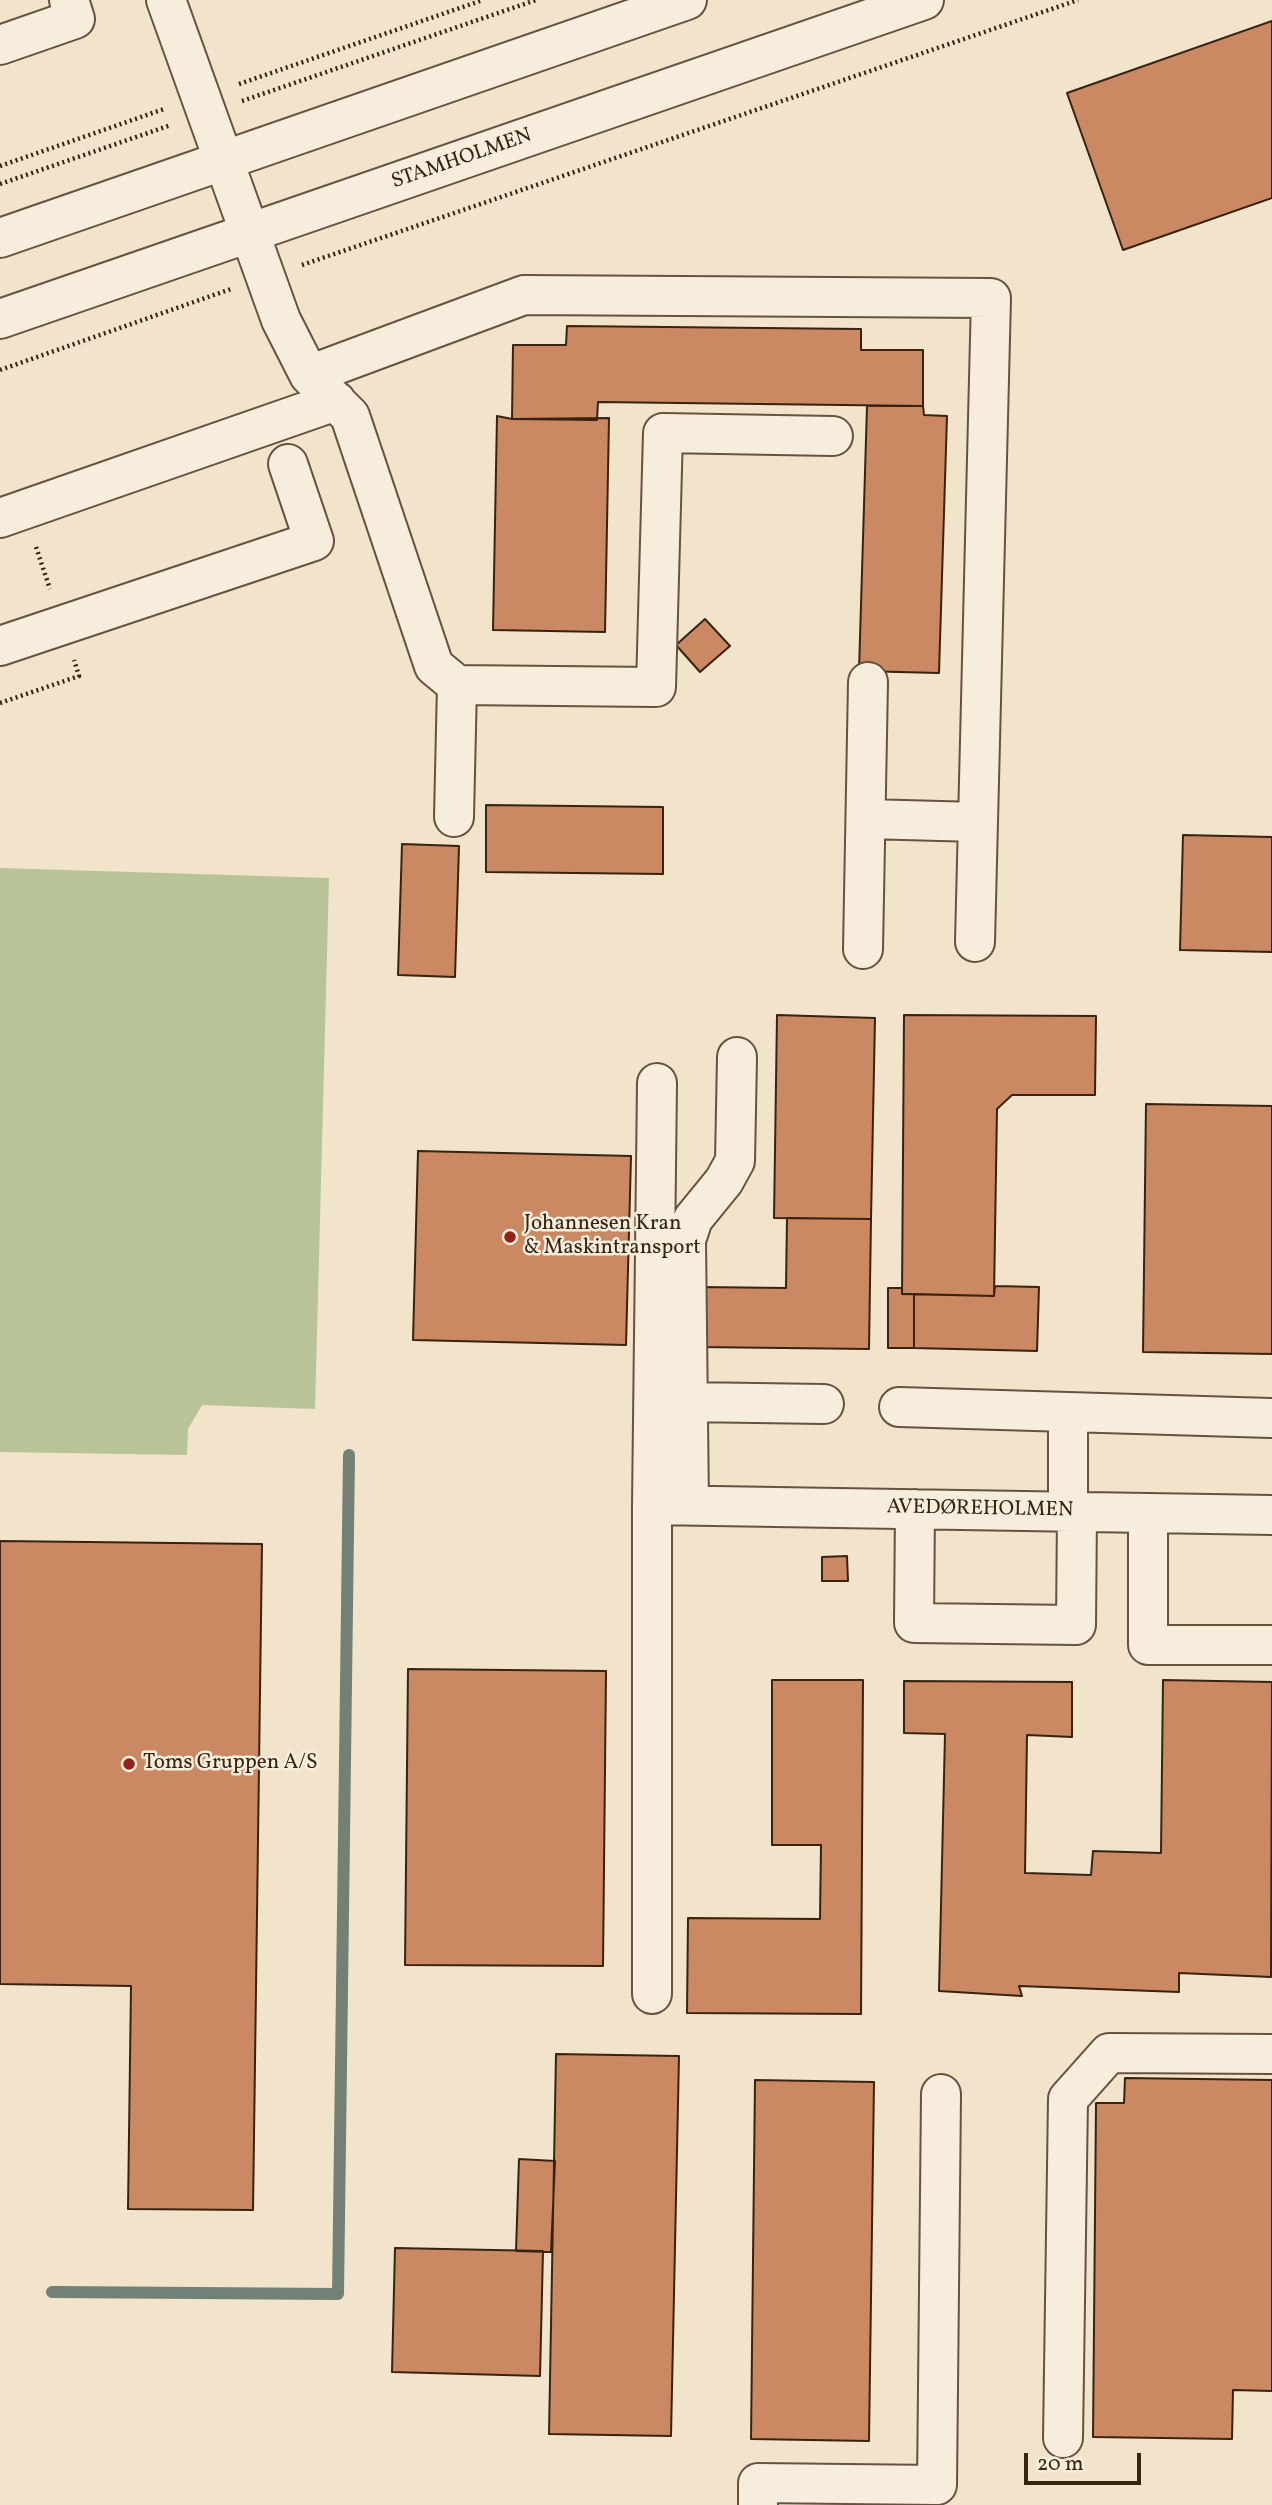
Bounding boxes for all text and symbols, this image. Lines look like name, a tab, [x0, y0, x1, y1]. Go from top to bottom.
street label: STAMHOLMEN	[389, 124, 535, 196]
place label: Johannesen Kran & Maskintransport	[524, 1212, 701, 1262]
marker: Johannesen Kran & Maskintransport	[502, 1229, 518, 1245]
street label: AVEDØREHOLMEN	[886, 1496, 1074, 1524]
place label: Toms Gruppen A/S	[143, 1751, 318, 1777]
marker: Toms Gruppen A/S	[121, 1756, 137, 1772]
scale bar	[1027, 2438, 1144, 2482]
text: 20 m	[1037, 2450, 1083, 2479]

